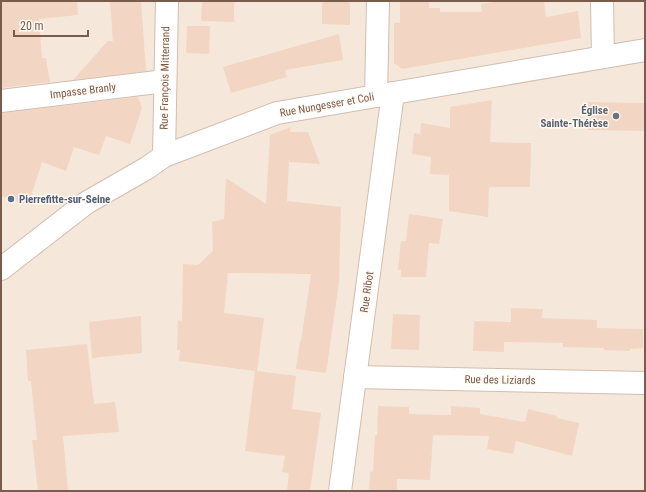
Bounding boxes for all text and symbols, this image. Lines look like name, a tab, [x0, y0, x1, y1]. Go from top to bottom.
scale bar	[14, 12, 88, 38]
text: 20 m	[20, 19, 44, 33]
street label: Rue François Mitterrand	[158, 26, 172, 130]
street label: Impasse Branly	[49, 80, 117, 101]
street label: Rue Nungesser et Coli	[279, 90, 375, 120]
place label: Église Sainte-Thérèse	[540, 104, 608, 130]
marker: Église Sainte-Thérèse	[611, 111, 621, 121]
place label: Pierrefitte-sur-Seine	[19, 193, 110, 206]
marker: Pierrefitte-sur-Seine	[6, 194, 16, 204]
street label: Rue Ribot	[358, 271, 376, 313]
street label: Rue des Liziards	[464, 373, 536, 387]

